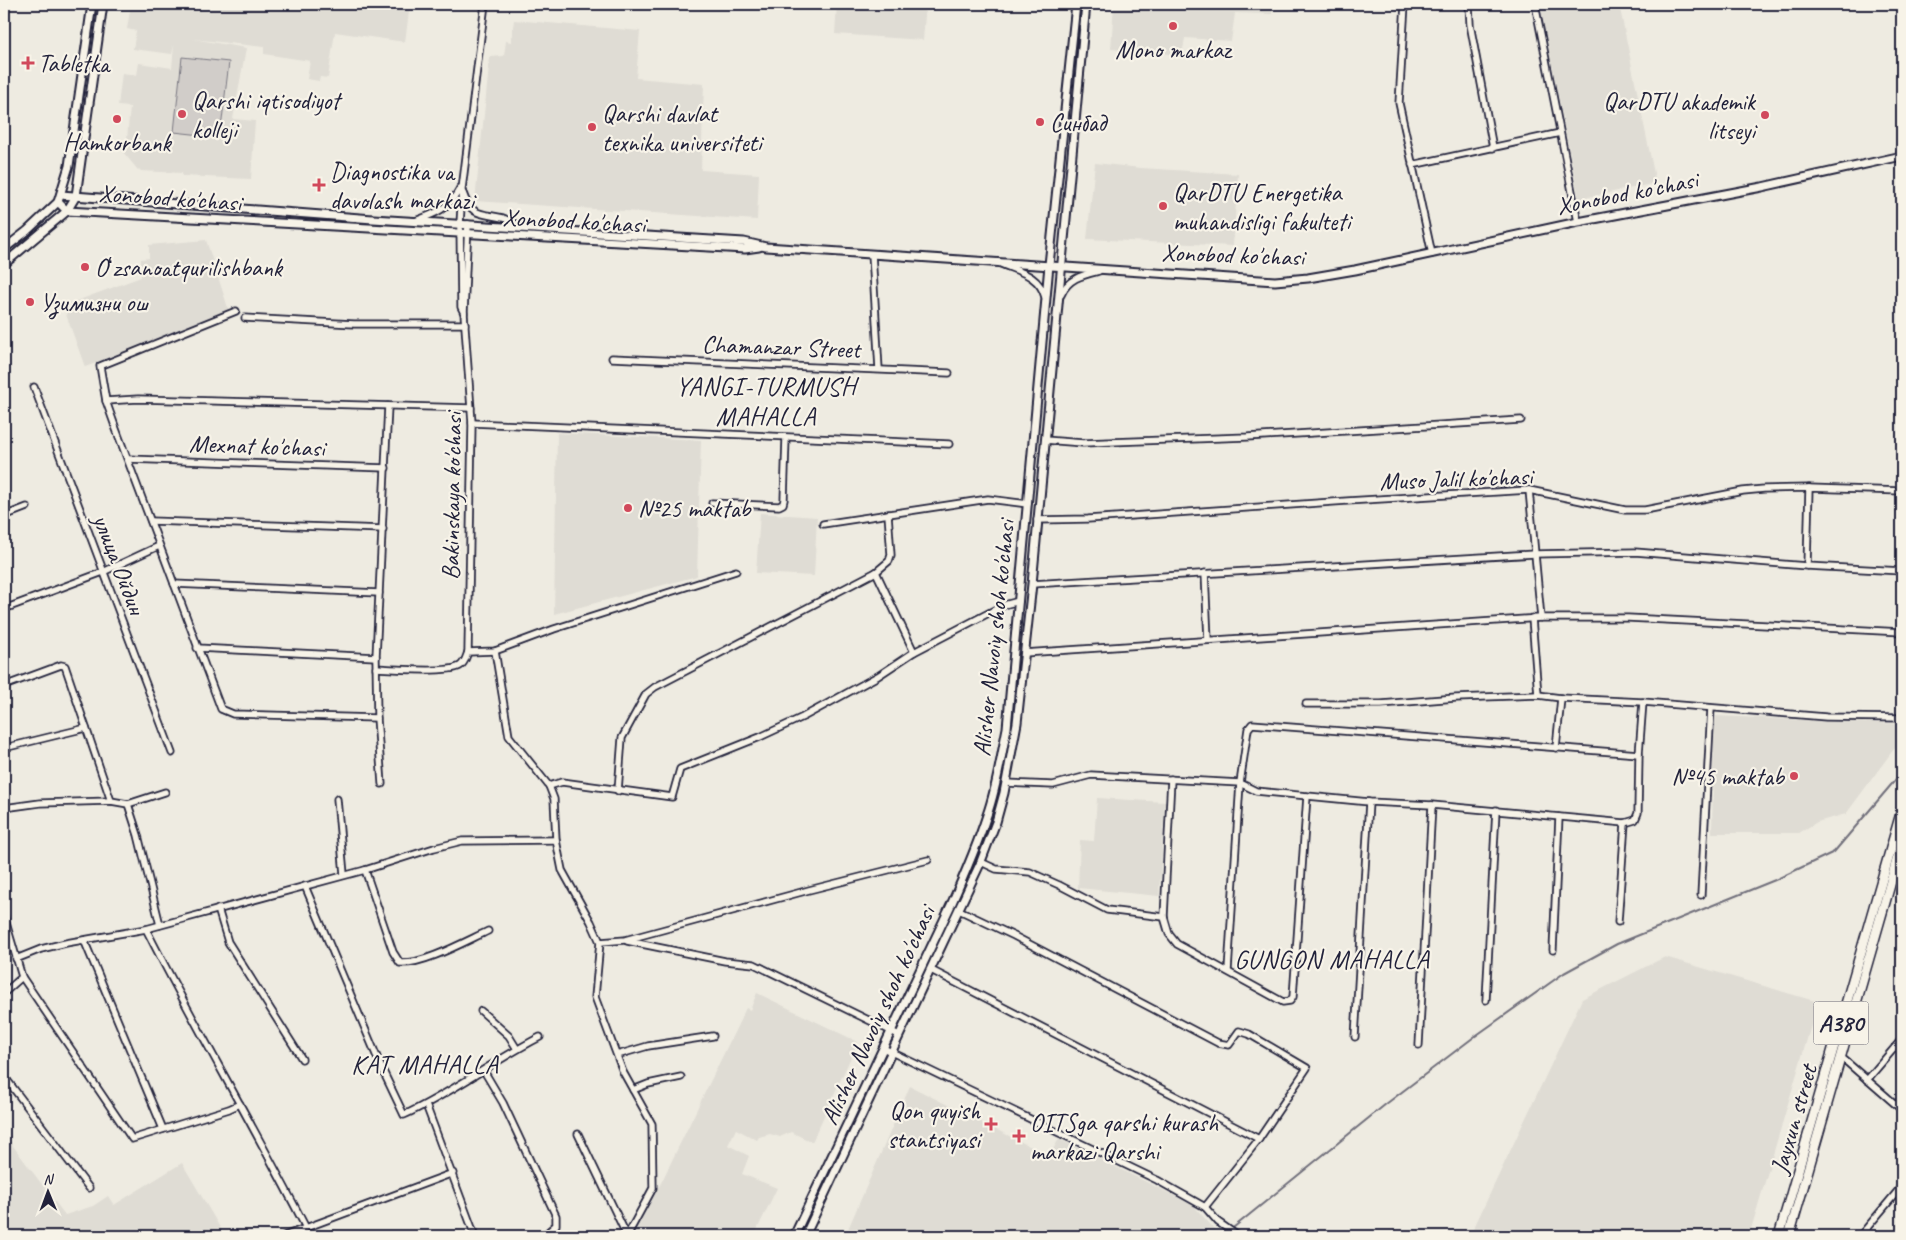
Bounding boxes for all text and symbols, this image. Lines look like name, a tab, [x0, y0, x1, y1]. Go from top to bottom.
marker: Mono markaz	[1167, 20, 1179, 32]
place label: Mono markaz	[1115, 34, 1233, 66]
place label: Tabletka	[38, 48, 112, 80]
marker: Tabletka	[22, 57, 34, 69]
place label: Qarshi iqtisodiyot kolleji	[192, 85, 343, 146]
place label: QarDTU akademik litseyi	[1603, 86, 1758, 147]
place label: Qarshi davlat texnika universiteti	[602, 98, 765, 159]
place label: Синбад	[1050, 107, 1109, 139]
marker: Qarshi iqtisodiyot kolleji	[176, 108, 188, 120]
marker: QarDTU akademik litseyi	[1759, 109, 1771, 121]
marker: Hamkorbank	[111, 113, 123, 125]
marker: Синбад	[1034, 116, 1046, 128]
marker: Qarshi davlat texnika universiteti	[586, 121, 598, 133]
place label: Hamkorbank	[63, 127, 173, 159]
place label: Diagnostika va davolash markazi	[330, 156, 477, 217]
street label: Xonobod ko'chasi	[1554, 163, 1704, 222]
street label: Xonobod ko'chasi	[98, 177, 246, 219]
place label: QarDTU Energetika muhandisligi fakulteti	[1173, 177, 1353, 238]
marker: Diagnostika va davolash markazi	[312, 178, 326, 192]
marker: QarDTU Energetika muhandisligi fakulteti	[1157, 200, 1169, 212]
street label: Xonobod ko'chasi	[502, 201, 649, 241]
street label: Xonobod ko'chasi	[1161, 237, 1308, 274]
place label: Oʻzsanoatqurilishbank	[95, 252, 284, 284]
marker: Oʻzsanoatqurilishbank	[79, 261, 91, 273]
place label: Узимизни ош	[40, 287, 149, 320]
marker: Узимизни ош	[24, 296, 36, 308]
street label: Chamanzar Street	[701, 328, 863, 366]
district label: YANGI-TURMUSH MAHALLA	[676, 370, 860, 433]
street label: Bakinskaya ko'chasi	[435, 409, 470, 580]
street label: Mexnat ko'chasi	[189, 428, 329, 464]
street label: Muso Jalil ko'chasi	[1379, 460, 1536, 498]
place label: №25 maktab	[638, 493, 753, 525]
marker: №25 maktab	[622, 502, 634, 514]
street label: улица Ойдин	[85, 508, 153, 621]
street label: Alisher Navoiy shoh ko'chasi	[966, 515, 1023, 758]
place label: №45 maktab	[1672, 761, 1786, 793]
marker: №45 maktab	[1788, 770, 1800, 782]
street label: Alisher Navoiy shoh ko'chasi	[813, 898, 944, 1130]
district label: GUNGON MAHALLA	[1234, 943, 1431, 976]
road number: A380	[1814, 1001, 1868, 1044]
district label: KAT MAHALLA	[351, 1048, 500, 1081]
street label: Jayxun street	[1763, 1059, 1825, 1178]
place label: Qon quyish stantsiyasi	[888, 1095, 983, 1156]
place label: OITSga qarshi kurash markazi Qarshi	[1030, 1107, 1219, 1168]
marker: Qon quyish stantsiyasi	[984, 1117, 998, 1131]
marker: OITSga qarshi kurash markazi Qarshi	[1012, 1129, 1026, 1143]
north arrow	[22, 1168, 72, 1218]
text: N	[43, 1171, 55, 1188]

